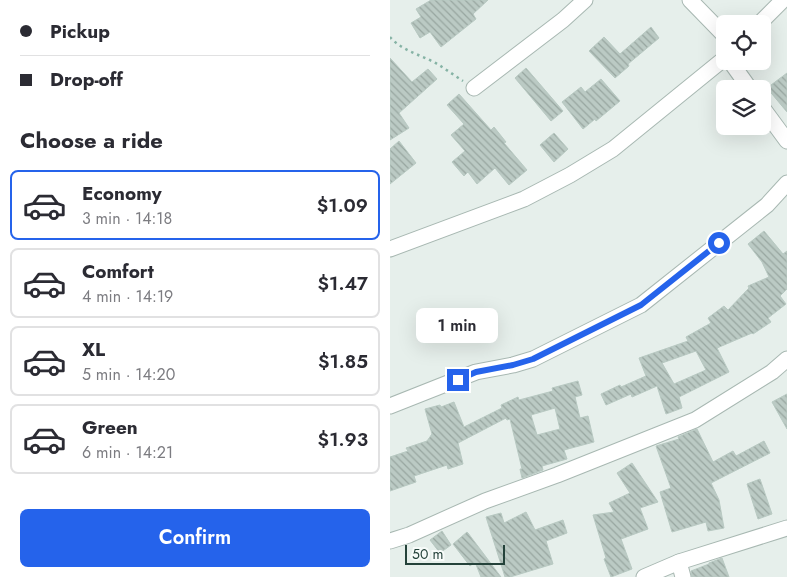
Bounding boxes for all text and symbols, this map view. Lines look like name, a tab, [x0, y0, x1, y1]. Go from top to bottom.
map controls	[716, 15, 771, 135]
button: locate	[716, 15, 771, 70]
text: Pickup	[50, 18, 110, 45]
text: Drop-off	[50, 66, 123, 93]
button: layers	[716, 80, 771, 135]
text: Choose a ride	[20, 124, 163, 156]
text: Economy	[82, 180, 162, 207]
icon: car	[22, 183, 67, 228]
text: $1.09	[317, 192, 368, 219]
text: 3 min · 14:18	[82, 207, 172, 230]
route start	[708, 232, 730, 254]
text: Comfort	[82, 258, 154, 285]
icon: car	[22, 261, 67, 306]
text: $1.47	[318, 270, 368, 297]
text: 4 min · 14:19	[82, 285, 173, 308]
callout: 1 min	[417, 308, 499, 342]
text: 1 min	[438, 314, 476, 337]
text: XL	[82, 336, 105, 363]
icon: car	[22, 339, 67, 384]
text: $1.85	[318, 348, 368, 375]
text: 5 min · 14:20	[82, 363, 175, 386]
route end	[447, 369, 469, 391]
text: Green	[82, 414, 138, 441]
icon: car	[22, 417, 67, 462]
text: $1.93	[318, 426, 368, 453]
text: 6 min · 14:21	[82, 441, 173, 464]
button: Confirm	[20, 509, 370, 567]
scale bar	[405, 542, 505, 565]
text: 50 m	[412, 544, 443, 564]

